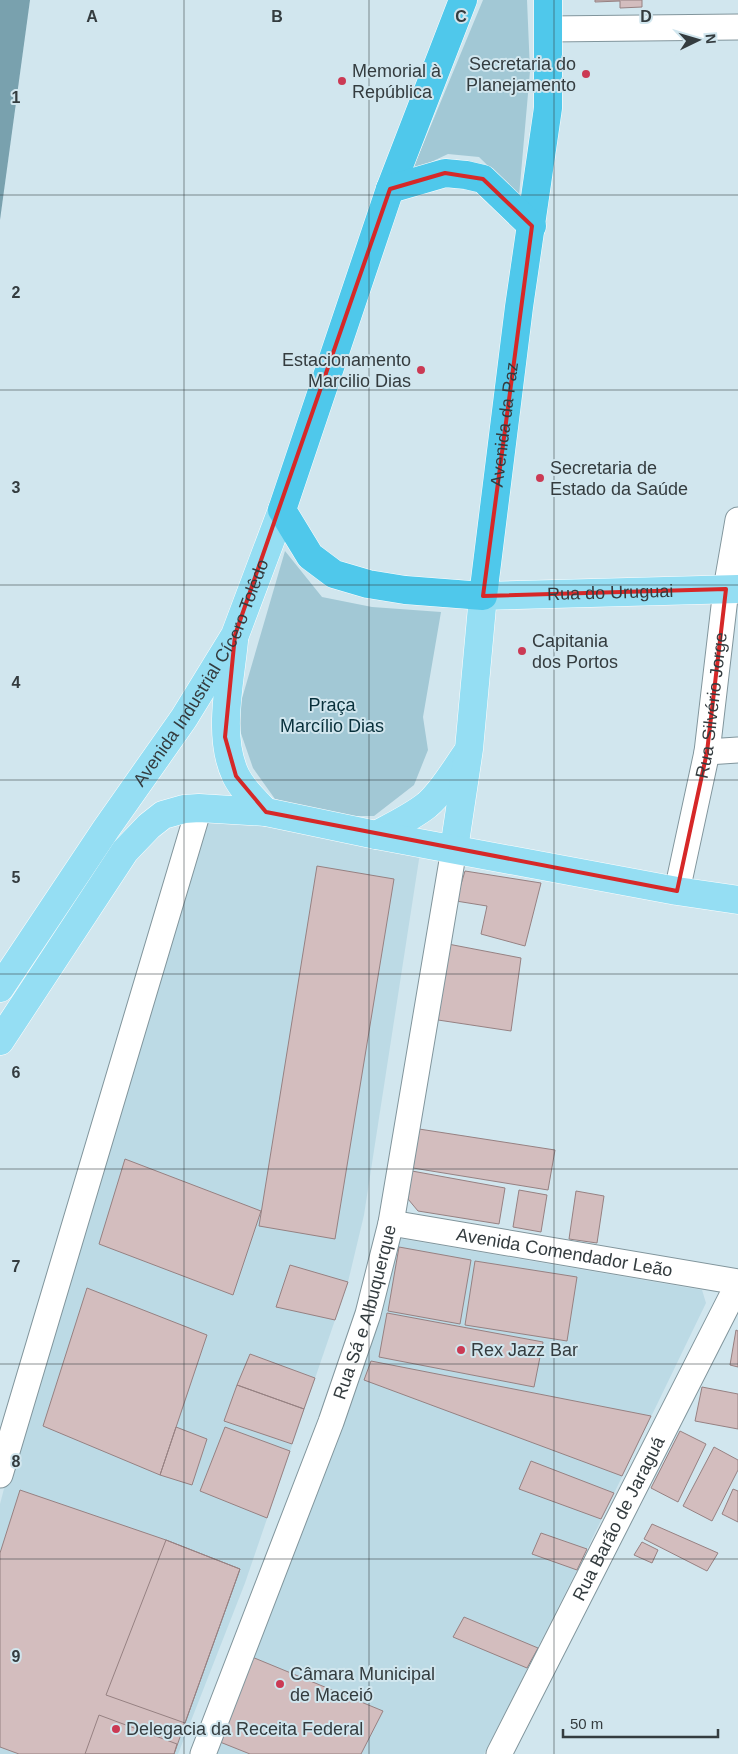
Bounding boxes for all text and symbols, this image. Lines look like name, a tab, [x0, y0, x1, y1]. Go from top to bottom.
text: A	[86, 8, 98, 25]
text: B	[271, 8, 283, 25]
text: C	[455, 8, 467, 25]
text: D	[640, 8, 652, 25]
north arrow	[673, 15, 723, 65]
text: N	[703, 33, 719, 45]
place label: Secretaria do Planejamento	[466, 54, 576, 95]
place label: Memorial à República	[352, 61, 442, 102]
marker: Secretaria do Planejamento	[580, 68, 592, 80]
marker: Memorial à República	[336, 75, 348, 87]
text: 1	[12, 89, 21, 106]
text: 2	[12, 284, 21, 301]
place label: Estacionamento Marcilio Dias	[282, 350, 411, 391]
street label: Avenida da Paz	[487, 361, 522, 488]
marker: Estacionamento Marcilio Dias	[415, 364, 427, 376]
place label: Secretaria de Estado da Saúde	[550, 458, 688, 499]
marker: Secretaria de Estado da Saúde	[534, 472, 546, 484]
text: 3	[12, 479, 21, 496]
street label: Avenida Industrial Cícero Tolêdo	[129, 556, 273, 790]
street label: Rua do Uruguai	[547, 581, 674, 604]
place label: Capitania dos Portos	[532, 631, 618, 672]
street label: Rua Silvério Jorge	[692, 631, 731, 780]
marker: Capitania dos Portos	[516, 645, 528, 657]
text: 4	[12, 674, 21, 691]
park label: Praça Marcílio Dias	[280, 695, 384, 736]
text: 5	[12, 869, 21, 886]
text: 6	[12, 1064, 21, 1081]
street label: Rua Sá e Albuquerque	[329, 1223, 400, 1402]
street label: Avenida Comendador Leão	[455, 1224, 674, 1281]
text: 7	[12, 1258, 21, 1275]
place label: Rex Jazz Bar	[471, 1340, 578, 1360]
marker: Rex Jazz Bar	[455, 1344, 467, 1356]
street label: Rua Barão de Jaraguá	[569, 1432, 669, 1604]
text: 8	[12, 1453, 21, 1470]
text: 9	[12, 1648, 21, 1665]
place label: Câmara Municipal de Maceió	[290, 1664, 435, 1705]
marker: Câmara Municipal de Maceió	[274, 1678, 286, 1690]
scale bar	[563, 1706, 718, 1738]
text: 50 m	[570, 1715, 603, 1732]
place label: Delegacia da Receita Federal	[126, 1719, 363, 1739]
marker: Delegacia da Receita Federal	[110, 1723, 122, 1735]

